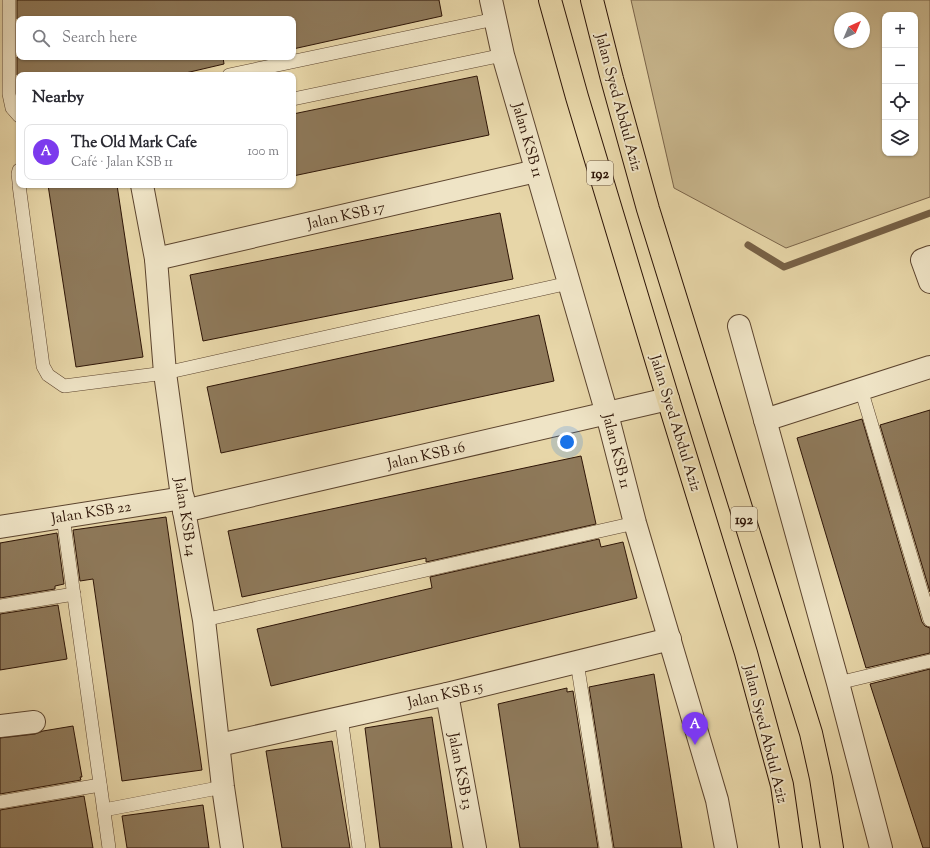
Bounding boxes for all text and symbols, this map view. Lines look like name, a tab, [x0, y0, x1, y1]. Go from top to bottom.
north arrow	[834, 12, 870, 48]
map controls	[882, 12, 918, 156]
button: +	[882, 12, 918, 48]
search box	[16, 16, 296, 60]
icon: search	[30, 27, 52, 49]
text: Search here	[62, 28, 137, 49]
street label: Jalan Syed Abdul Aziz	[589, 30, 646, 174]
button: −	[882, 48, 918, 84]
button: locate	[882, 84, 918, 120]
text: Nearby	[32, 86, 84, 110]
street label: Jalan KSB 11	[506, 100, 547, 180]
button: layers	[882, 120, 918, 156]
text: The Old Mark Cafe	[71, 133, 197, 154]
text: A	[41, 143, 51, 161]
text: 100 m	[247, 143, 279, 161]
text: Café · Jalan KSB 11	[71, 154, 173, 172]
road number: 192	[587, 161, 613, 185]
street label: Jalan KSB 17	[304, 197, 388, 236]
street label: Jalan Syed Abdul Aziz	[644, 352, 705, 495]
street label: Jalan KSB 11	[596, 411, 635, 491]
your location	[557, 432, 577, 452]
street label: Jalan KSB 16	[384, 437, 467, 476]
street label: Jalan KSB 14	[168, 475, 201, 558]
street label: Jalan KSB 22	[49, 497, 133, 530]
road number: 192	[731, 507, 757, 531]
street label: Jalan Syed Abdul Aziz	[737, 662, 792, 806]
street label: Jalan KSB 15	[405, 677, 485, 715]
pin: A	[682, 712, 708, 745]
street label: Jalan KSB 13	[442, 730, 477, 811]

